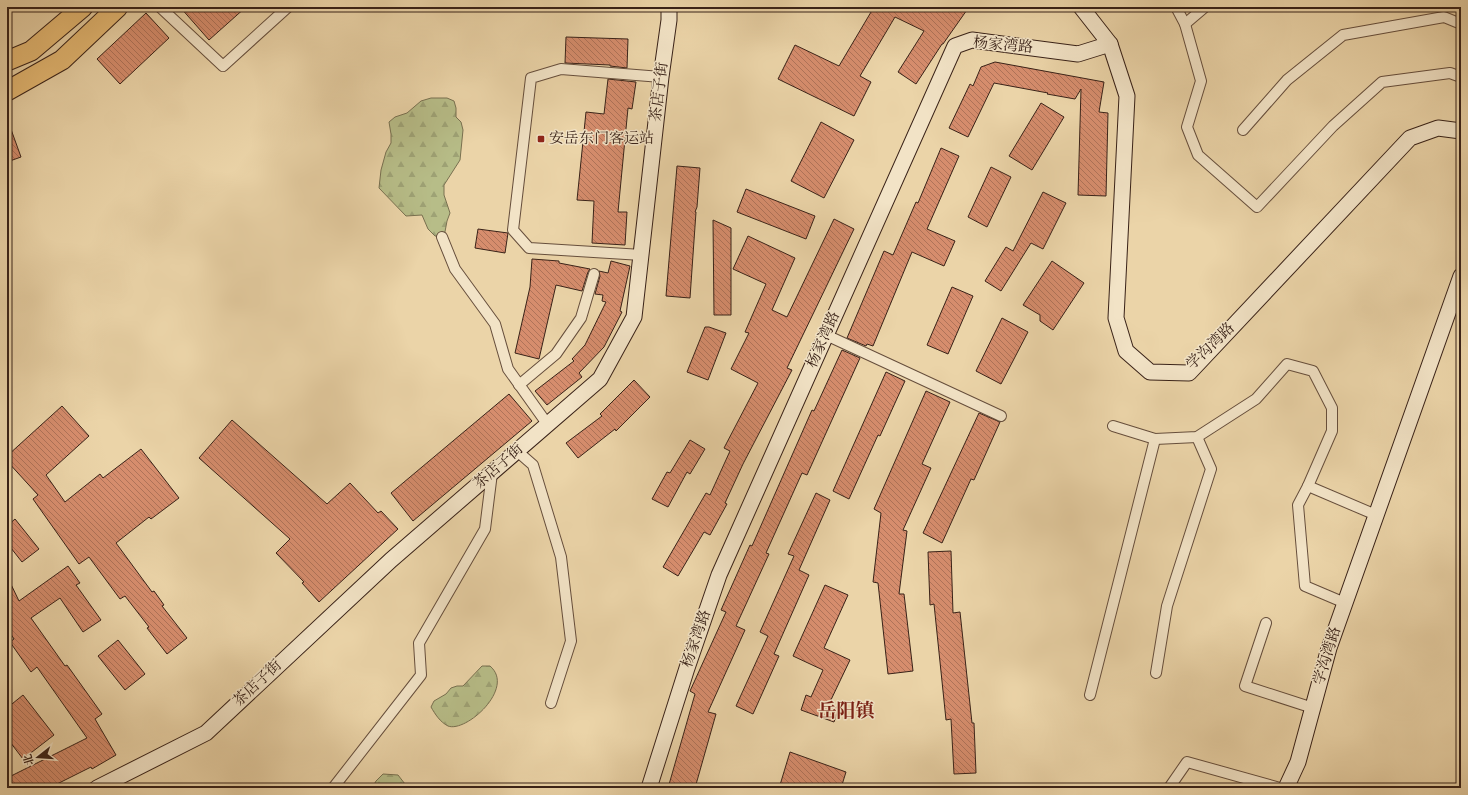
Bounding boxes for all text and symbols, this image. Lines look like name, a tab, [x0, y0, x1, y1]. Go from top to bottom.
street label: 杨家湾路	[972, 33, 1034, 59]
street label: 茶店子街	[646, 61, 674, 123]
place label: 安岳东门客运站	[549, 129, 654, 150]
marker: 安岳东门客运站	[536, 134, 546, 144]
street label: 杨家湾路	[802, 308, 846, 372]
street label: 学沟湾路	[1182, 319, 1240, 375]
street label: 茶店子街	[469, 439, 529, 495]
street label: 杨家湾路	[677, 607, 717, 671]
street label: 学沟湾路	[1309, 624, 1347, 688]
street label: 茶店子街	[229, 656, 287, 712]
district label: 岳阳镇	[817, 699, 875, 726]
north arrow	[18, 737, 58, 777]
text: 北	[20, 752, 39, 767]

